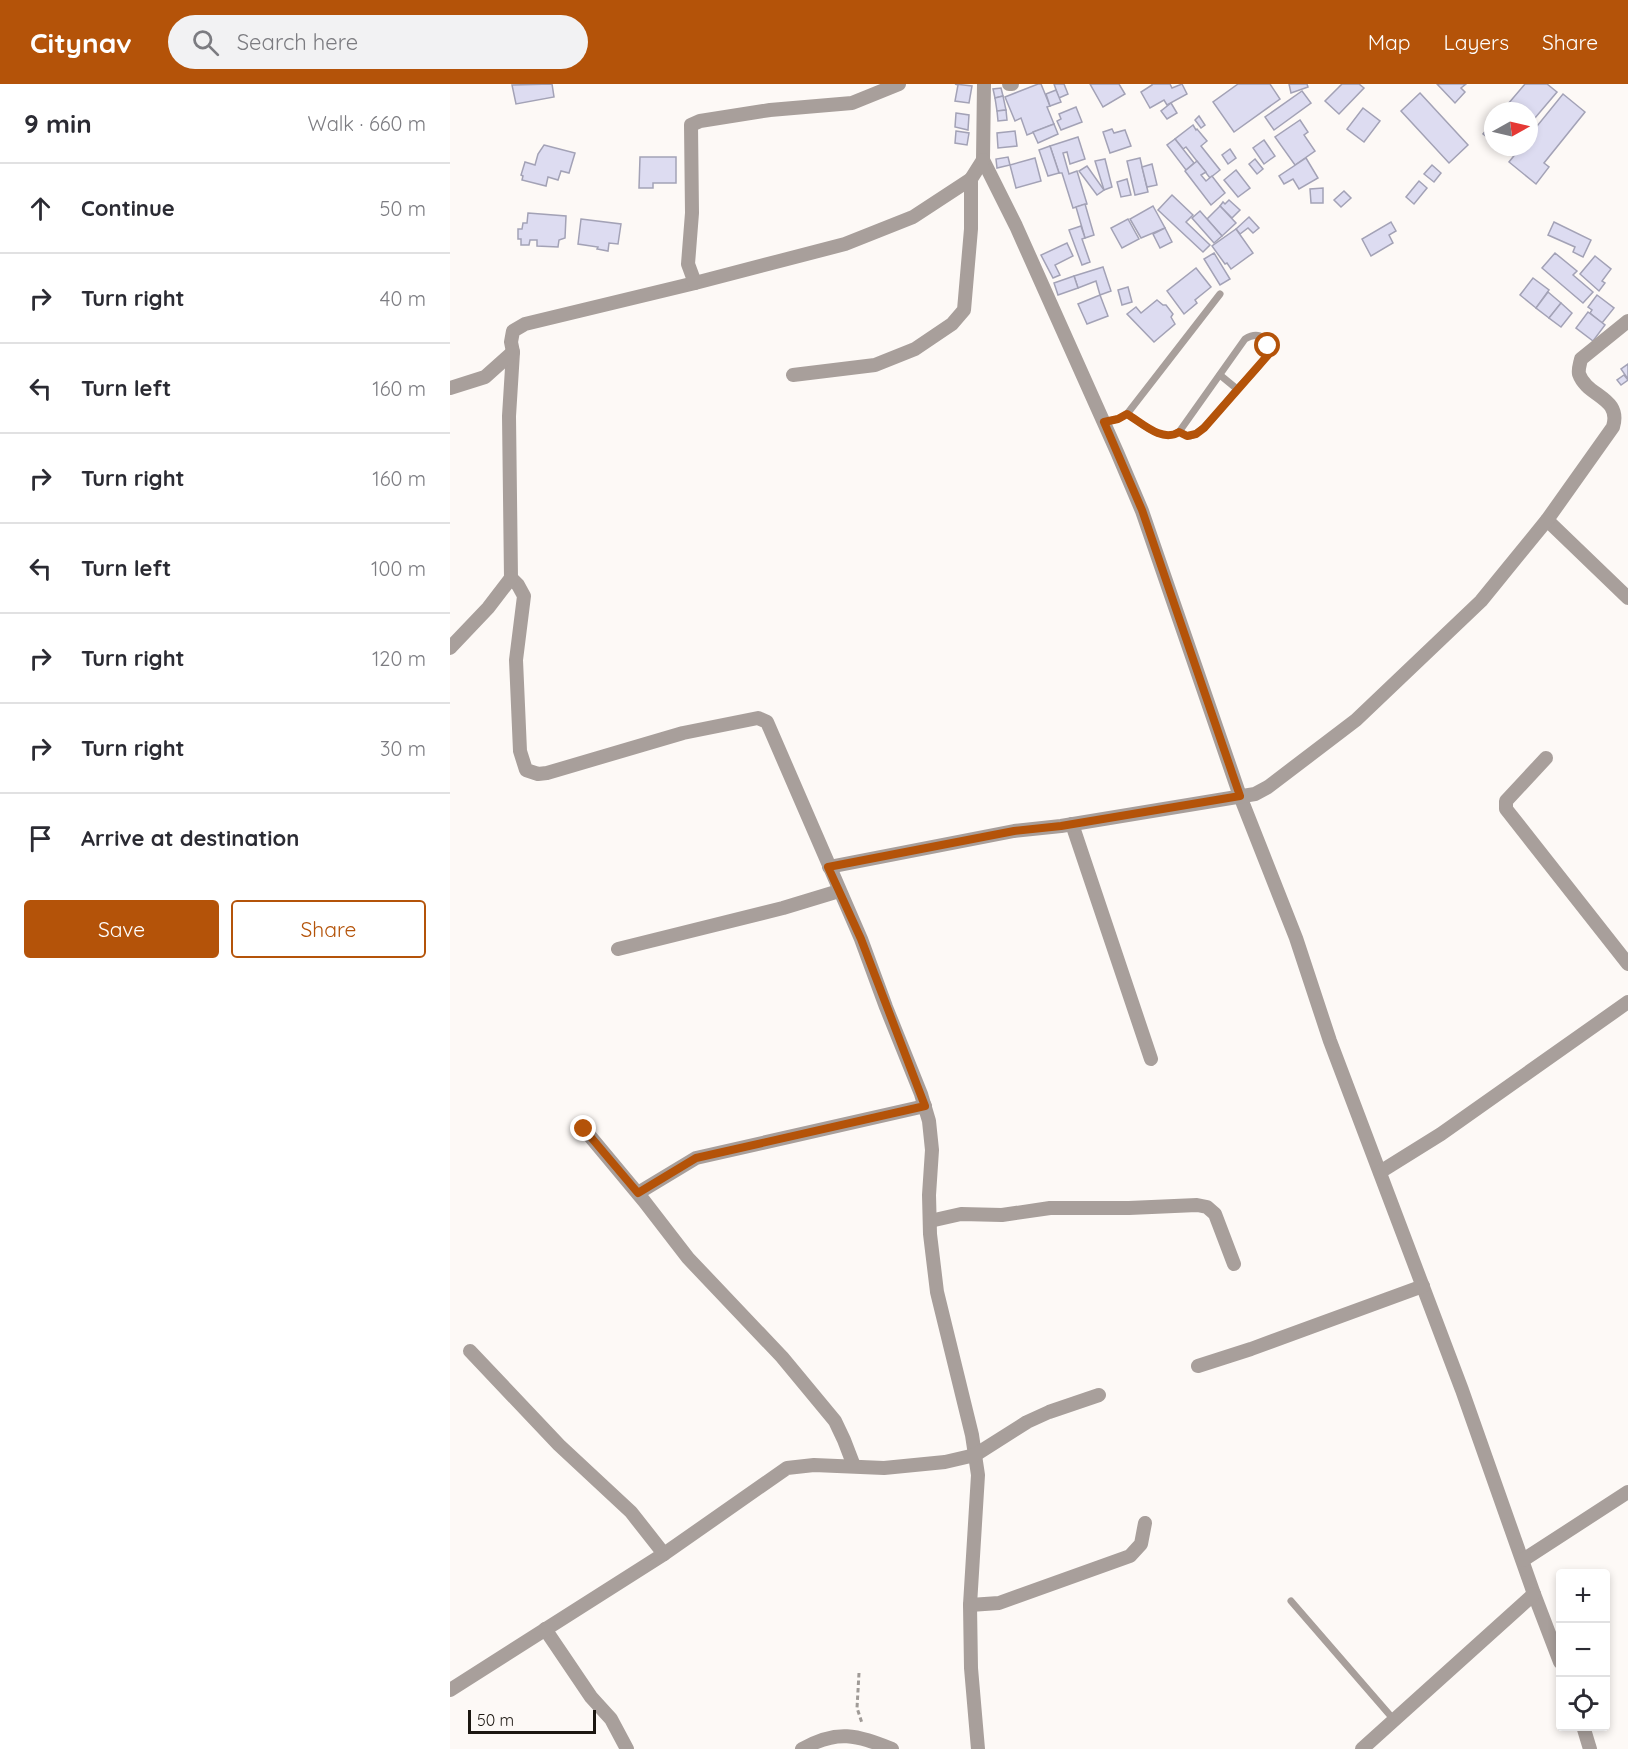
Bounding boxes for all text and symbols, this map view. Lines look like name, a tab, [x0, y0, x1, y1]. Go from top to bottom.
search box	[168, 15, 588, 69]
text: Citynav	[30, 25, 132, 60]
icon: search	[189, 26, 222, 59]
text: Search here	[237, 28, 358, 56]
text: Map	[1368, 29, 1411, 55]
text: Layers	[1444, 29, 1509, 55]
text: Share	[1542, 29, 1598, 55]
north arrow	[1484, 102, 1538, 156]
text: 9 min	[24, 107, 92, 140]
text: Walk · 660 m	[308, 111, 426, 136]
icon: ahead	[24, 192, 57, 225]
text: Continue	[81, 194, 175, 222]
text: 50 m	[380, 196, 426, 221]
icon: right	[24, 282, 57, 315]
text: Turn right	[81, 284, 185, 312]
text: 40 m	[380, 286, 426, 311]
route start	[1254, 332, 1280, 358]
icon: left	[24, 372, 57, 405]
text: Turn left	[81, 374, 171, 402]
text: 160 m	[372, 376, 426, 401]
icon: right	[24, 462, 57, 495]
text: Turn right	[81, 464, 185, 492]
text: 160 m	[372, 466, 426, 491]
icon: left	[24, 552, 57, 585]
text: Turn left	[81, 554, 171, 582]
text: 100 m	[371, 556, 426, 581]
icon: right	[24, 642, 57, 675]
text: Turn right	[81, 644, 185, 672]
text: 120 m	[372, 646, 426, 671]
icon: right	[24, 732, 57, 765]
text: Turn right	[81, 734, 185, 762]
text: 30 m	[380, 736, 426, 761]
icon: arrive	[24, 822, 57, 855]
text: Arrive at destination	[81, 824, 299, 852]
button: Save	[24, 900, 219, 958]
button: Share	[231, 900, 426, 958]
route end	[570, 1115, 596, 1141]
map controls	[1556, 1569, 1610, 1731]
button: +	[1556, 1569, 1610, 1623]
button: −	[1556, 1623, 1610, 1677]
button: locate	[1556, 1677, 1610, 1731]
scale bar	[468, 1707, 596, 1734]
text: 50 m	[477, 1710, 514, 1730]

